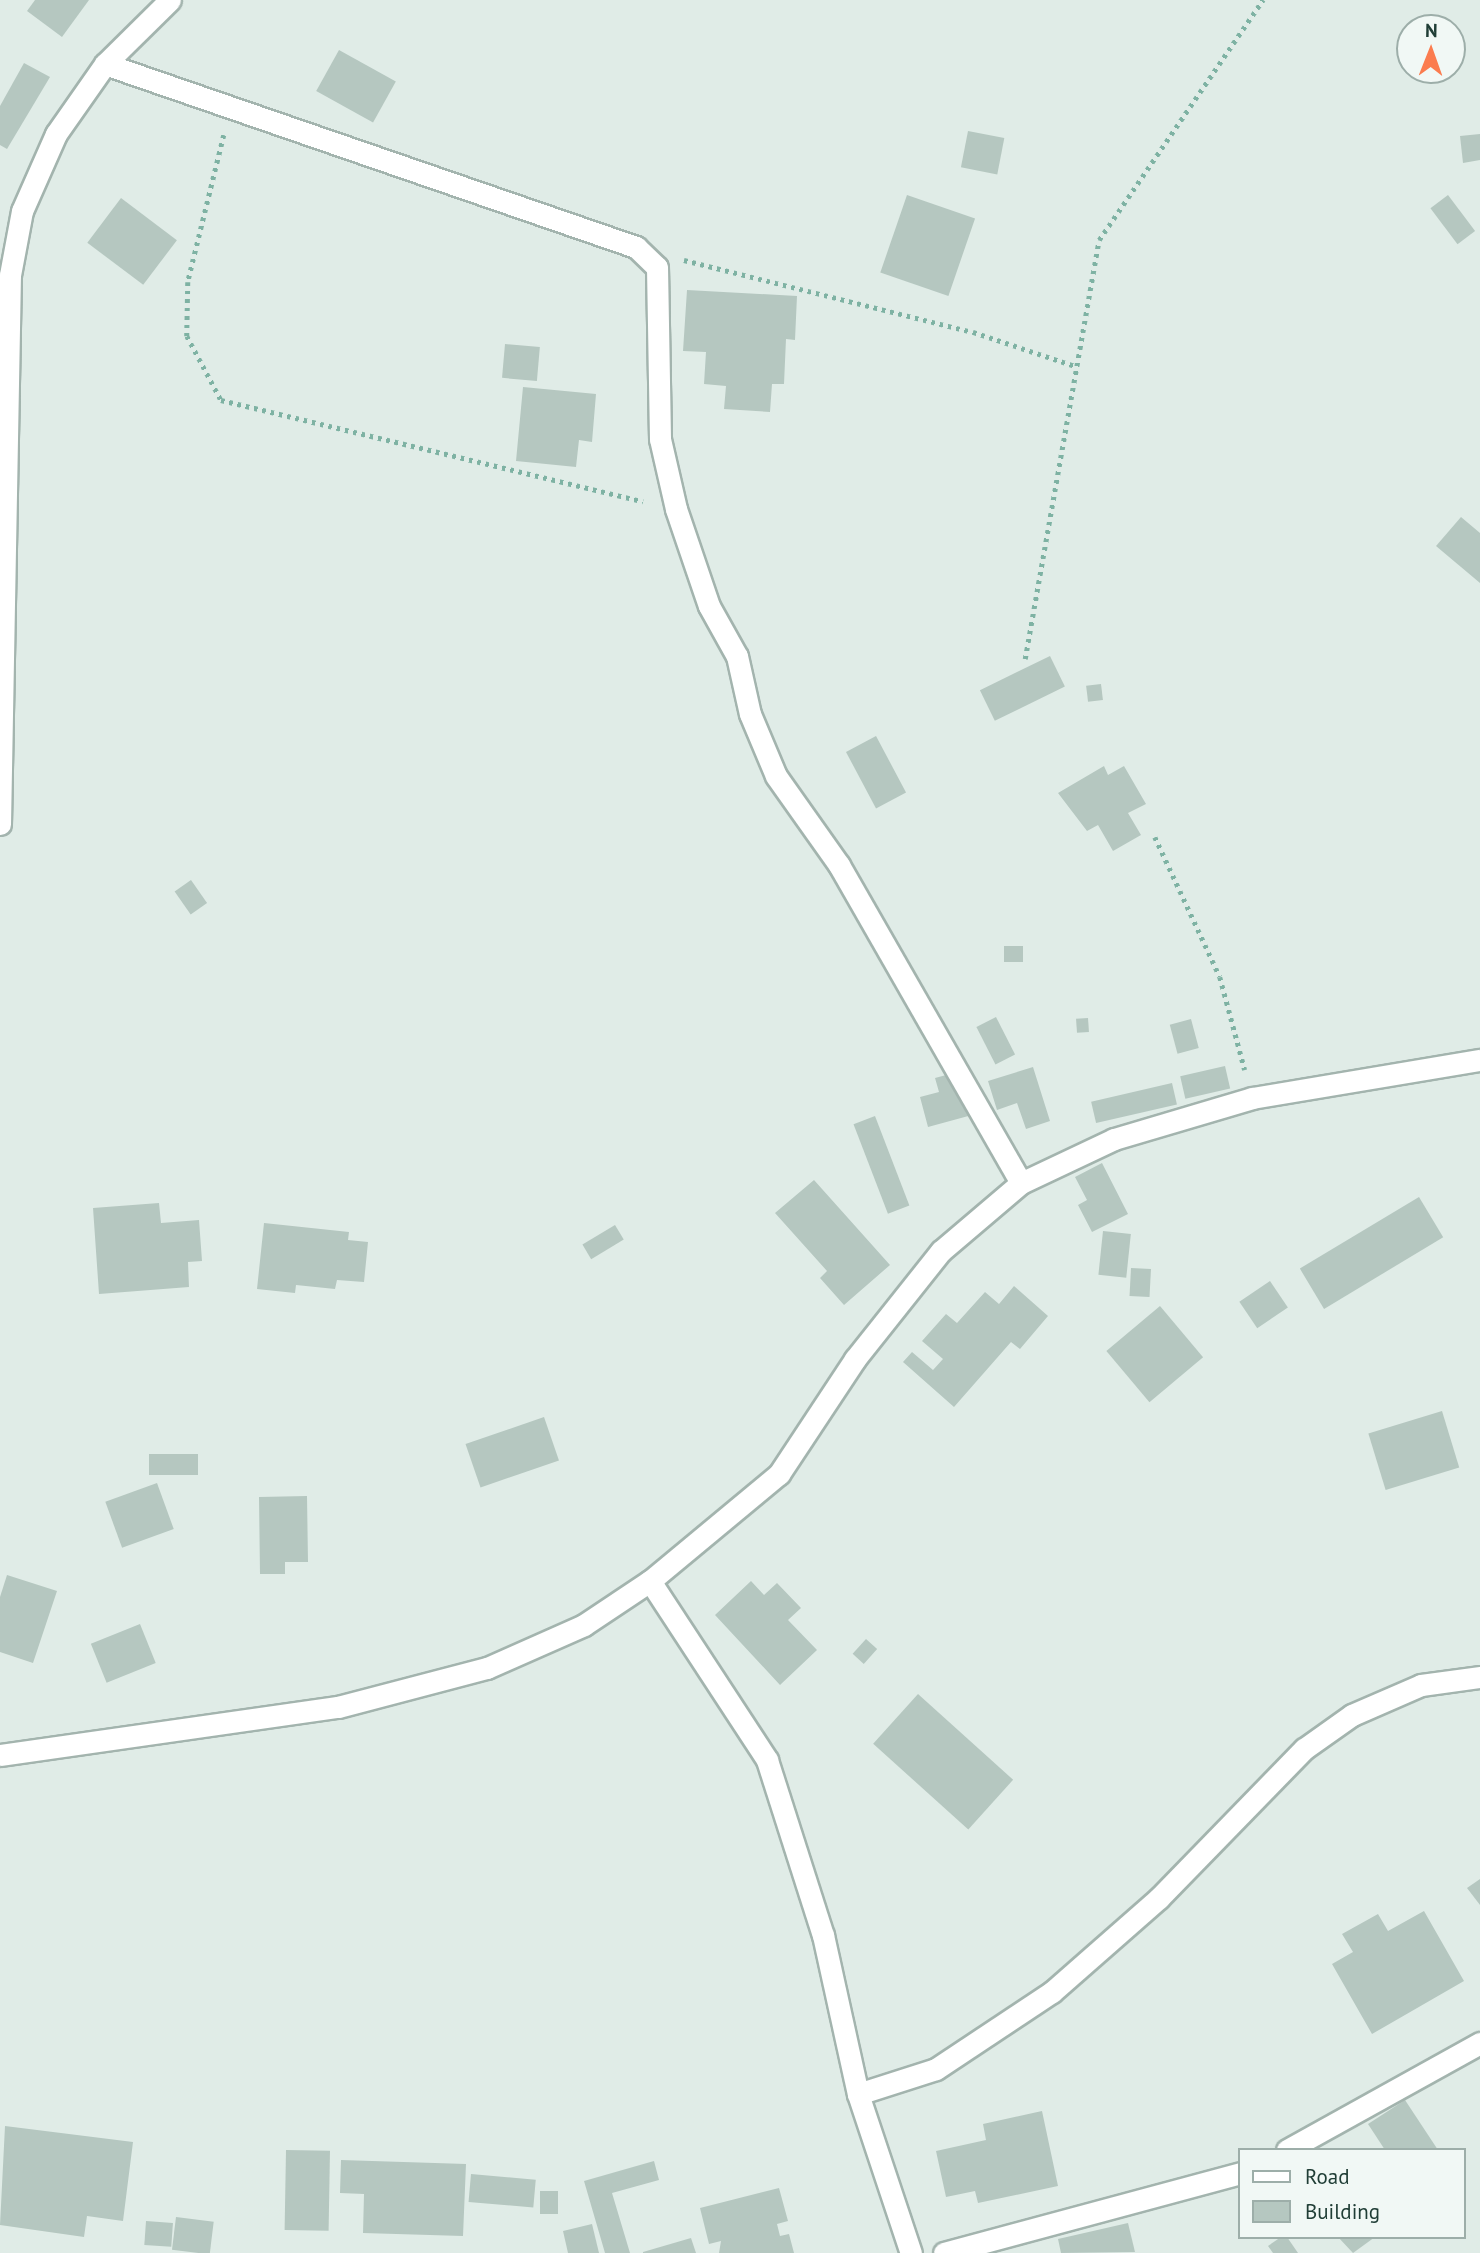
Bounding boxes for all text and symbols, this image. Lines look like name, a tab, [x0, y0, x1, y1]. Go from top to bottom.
north arrow	[1396, 14, 1466, 84]
text: N	[1425, 18, 1438, 42]
legend	[1238, 2148, 1466, 2239]
text: Road	[1305, 2163, 1349, 2190]
text: Building	[1305, 2198, 1380, 2225]

